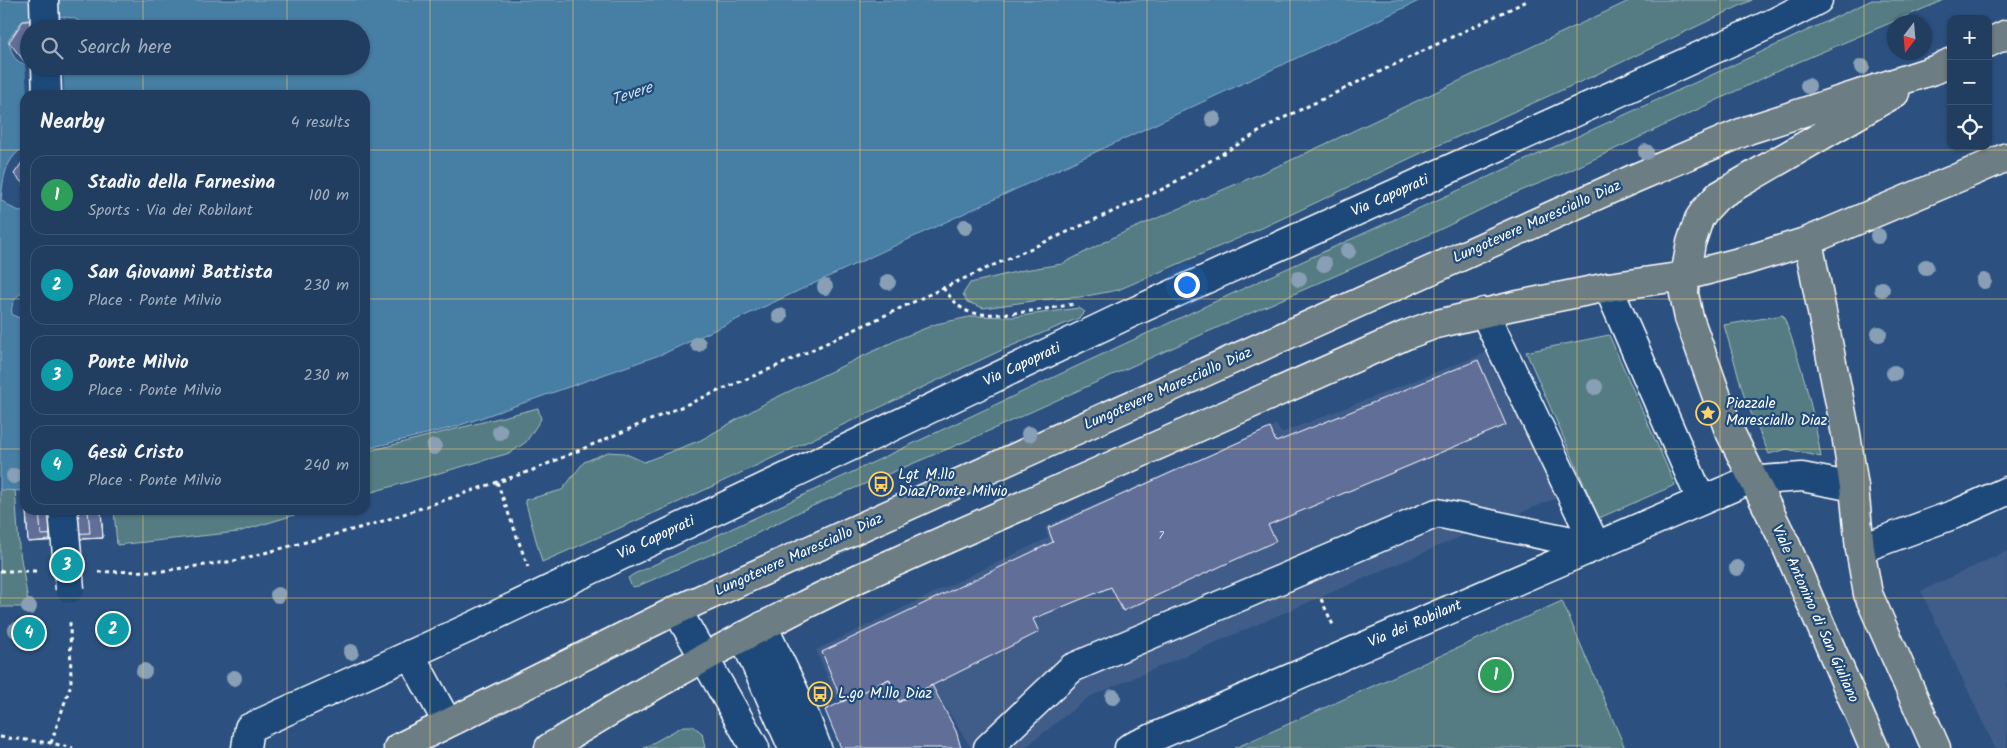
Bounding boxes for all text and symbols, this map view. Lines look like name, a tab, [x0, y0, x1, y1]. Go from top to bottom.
north arrow	[1887, 15, 1932, 60]
map controls	[1947, 15, 1992, 150]
button: +	[1947, 15, 1992, 60]
search box	[20, 20, 370, 75]
text: Search here	[78, 33, 172, 63]
icon: search	[38, 34, 66, 62]
button: −	[1947, 60, 1992, 105]
water label: Tevere	[608, 75, 658, 113]
button: locate	[1947, 105, 1992, 150]
text: Nearby	[40, 106, 105, 139]
text: 4 results	[291, 110, 350, 135]
text: Stadio della Farnesina	[88, 168, 275, 198]
street label: Via Capoprati	[1347, 168, 1434, 224]
street label: Lungotevere Maresciallo Diaz	[1449, 174, 1625, 270]
text: 1	[55, 183, 59, 208]
text: 100 m	[309, 183, 349, 208]
text: Sports · Via dei Robilant	[88, 198, 253, 223]
text: San Giovanni Battista	[88, 258, 273, 288]
your location	[1174, 272, 1200, 298]
text: 2	[52, 273, 62, 298]
text: 230 m	[303, 273, 349, 298]
text: Place · Ponte Milvio	[88, 288, 222, 313]
street label: Via Capoprati	[979, 336, 1066, 393]
street label: Lungotevere Maresciallo Diaz	[1080, 341, 1256, 437]
text: Ponte Milvio	[88, 348, 189, 378]
text: 3	[53, 363, 61, 388]
text: 230 m	[303, 363, 349, 388]
text: Place · Ponte Milvio	[88, 378, 222, 403]
place label: Piazzale Maresciallo Diaz	[1726, 392, 1828, 433]
place icon: Piazzale Maresciallo Diaz	[1695, 400, 1721, 426]
text: Gesù Cristo	[88, 438, 184, 468]
text: 4	[53, 453, 61, 478]
text: 240 m	[304, 453, 349, 478]
place label: Lgt M.llo Diaz/Ponte Milvio	[898, 463, 1008, 504]
text: Place · Ponte Milvio	[88, 468, 222, 493]
bus stop icon: Lgt M.llo Diaz/Ponte Milvio	[868, 471, 894, 497]
street label: Lungotevere Maresciallo Diaz	[711, 507, 887, 603]
street label: Via Capoprati	[613, 509, 700, 566]
street label: Viale Antonino di San Giuliano	[1765, 521, 1865, 707]
house number: 7	[1158, 526, 1164, 545]
pin: 3	[51, 546, 83, 584]
street label: Via dei Robilant	[1364, 593, 1466, 655]
pin: 2	[97, 610, 129, 648]
pin: 4	[13, 614, 45, 652]
pin: 1	[1480, 656, 1512, 694]
bus stop icon: L.go M.llo Diaz	[807, 681, 833, 707]
place label: L.go M.llo Diaz	[838, 682, 933, 706]

